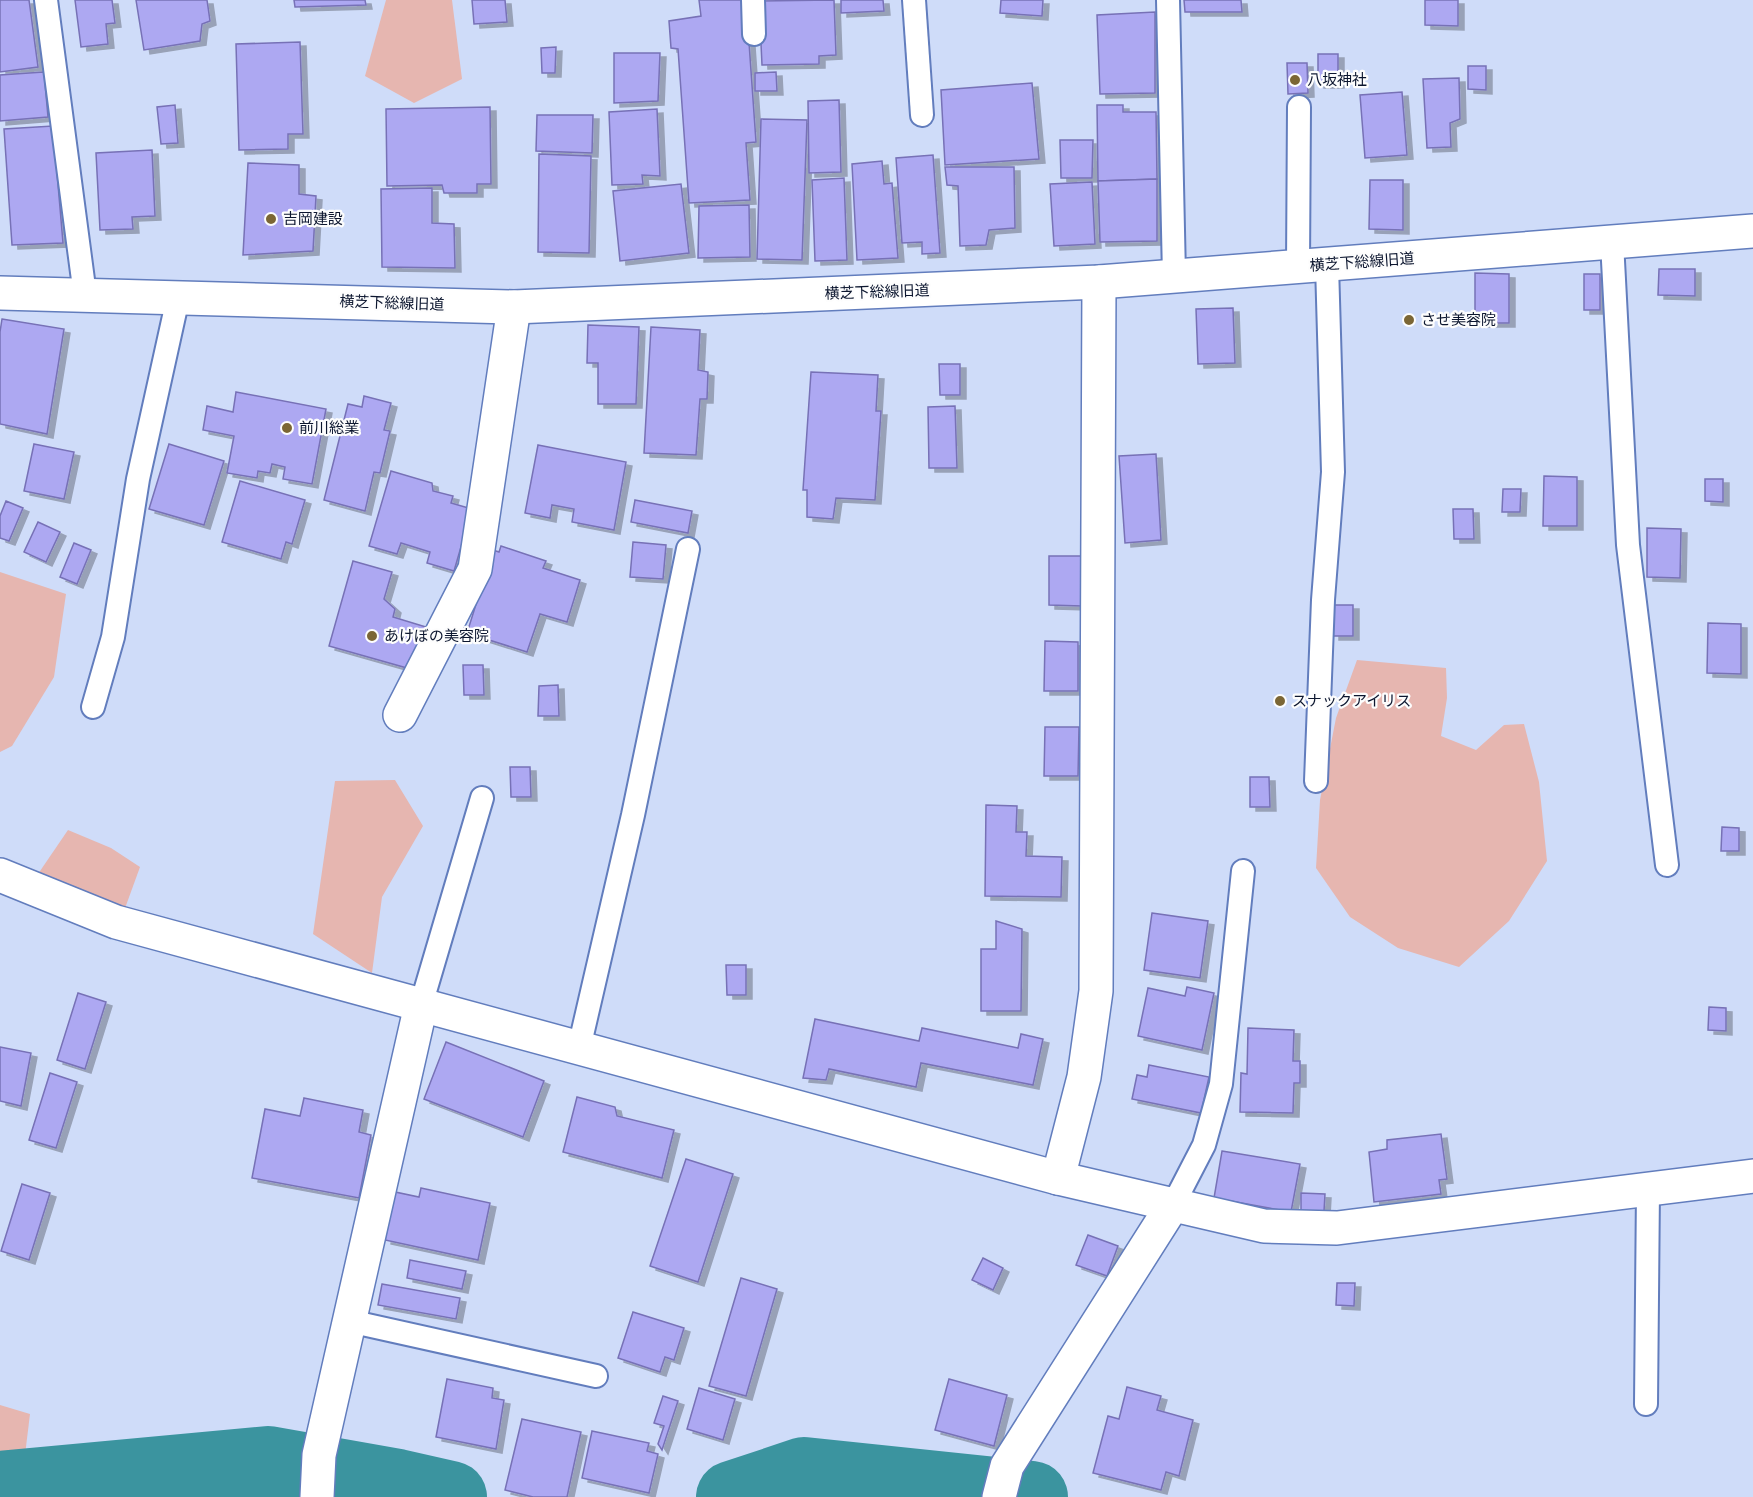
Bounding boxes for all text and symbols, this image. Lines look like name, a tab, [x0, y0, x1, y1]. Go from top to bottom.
place label: 八坂神社	[1307, 70, 1367, 88]
marker: 八坂神社	[1288, 73, 1302, 87]
place label: 吉岡建設	[283, 209, 343, 227]
marker: 吉岡建設	[264, 212, 278, 226]
street label: 横芝下総線旧道	[1309, 248, 1415, 274]
street label: 横芝下総線旧道	[824, 280, 930, 302]
street label: 横芝下総線旧道	[339, 291, 445, 313]
place label: させ美容院	[1421, 310, 1496, 328]
marker: させ美容院	[1402, 313, 1416, 327]
place label: 前川総業	[299, 418, 359, 436]
marker: 前川総業	[280, 421, 294, 435]
place label: あけぼの美容院	[384, 626, 489, 644]
marker: あけぼの美容院	[365, 629, 379, 643]
place label: スナックアイリス	[1292, 691, 1411, 709]
marker: スナックアイリス	[1273, 694, 1287, 708]

